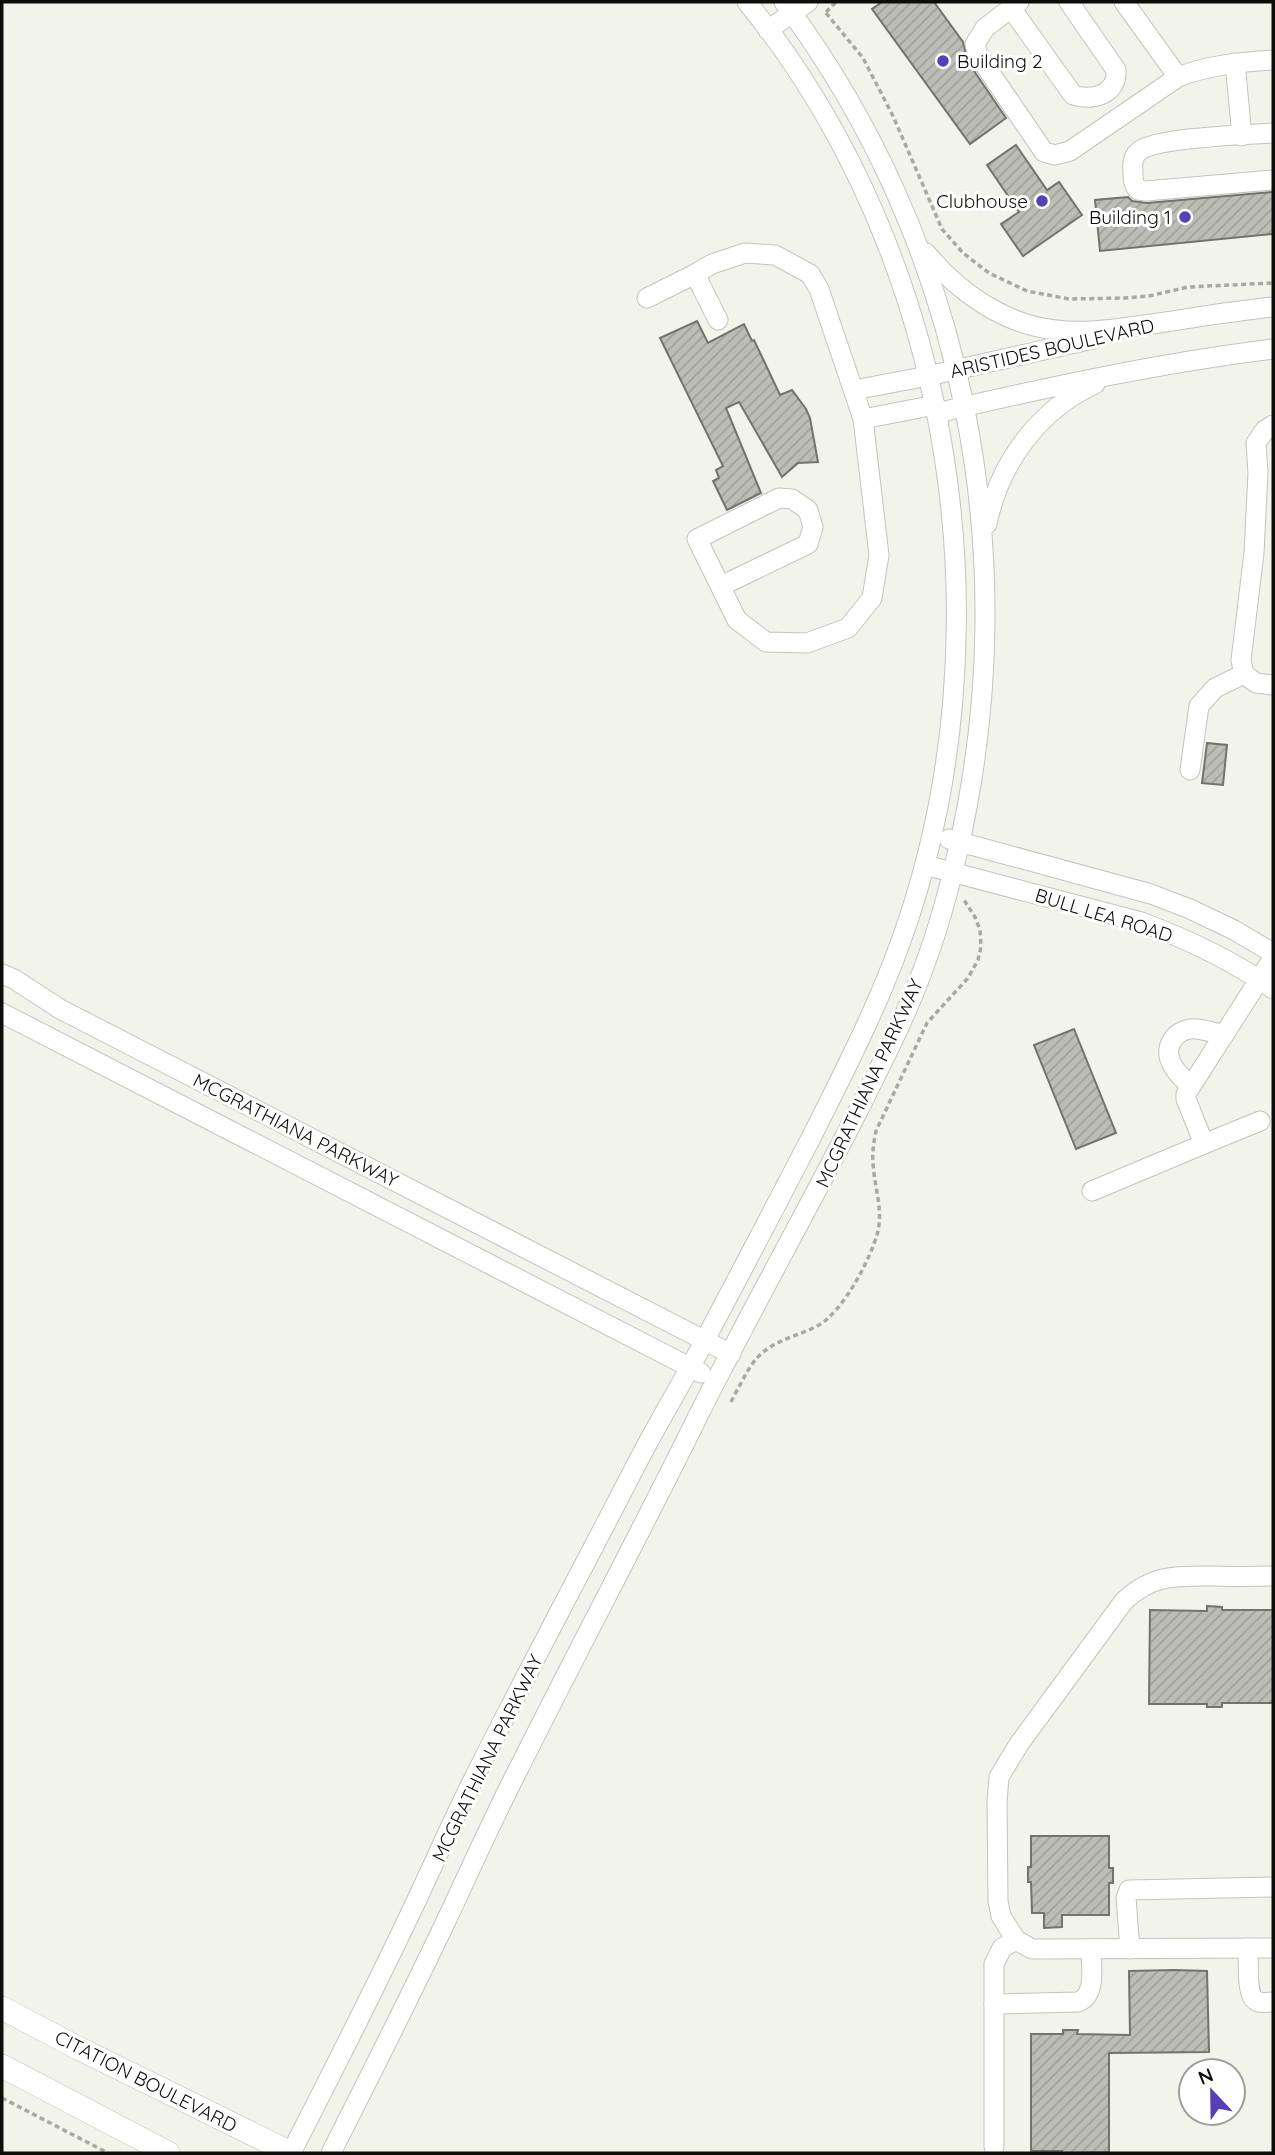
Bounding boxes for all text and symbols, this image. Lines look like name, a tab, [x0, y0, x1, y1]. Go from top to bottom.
place label: Building 2	[957, 49, 1043, 73]
marker: Building 2	[935, 53, 951, 69]
place label: Clubhouse	[936, 189, 1028, 213]
marker: Clubhouse	[1034, 193, 1050, 209]
place label: Building 1	[1089, 205, 1171, 229]
marker: Building 1	[1177, 209, 1193, 225]
street label: ARISTIDES BOULEVARD	[947, 313, 1157, 383]
street label: BULL LEA ROAD	[1032, 883, 1176, 947]
street label: MCGRATHIANA PARKWAY	[810, 975, 928, 1191]
street label: MCGRATHIANA PARKWAY	[189, 1068, 403, 1192]
street label: MCGRATHIANA PARKWAY	[426, 1650, 548, 1865]
street label: CITATION BOULEVARD	[51, 2025, 241, 2137]
north arrow	[1177, 2057, 1247, 2127]
text: N	[1195, 2062, 1217, 2090]

